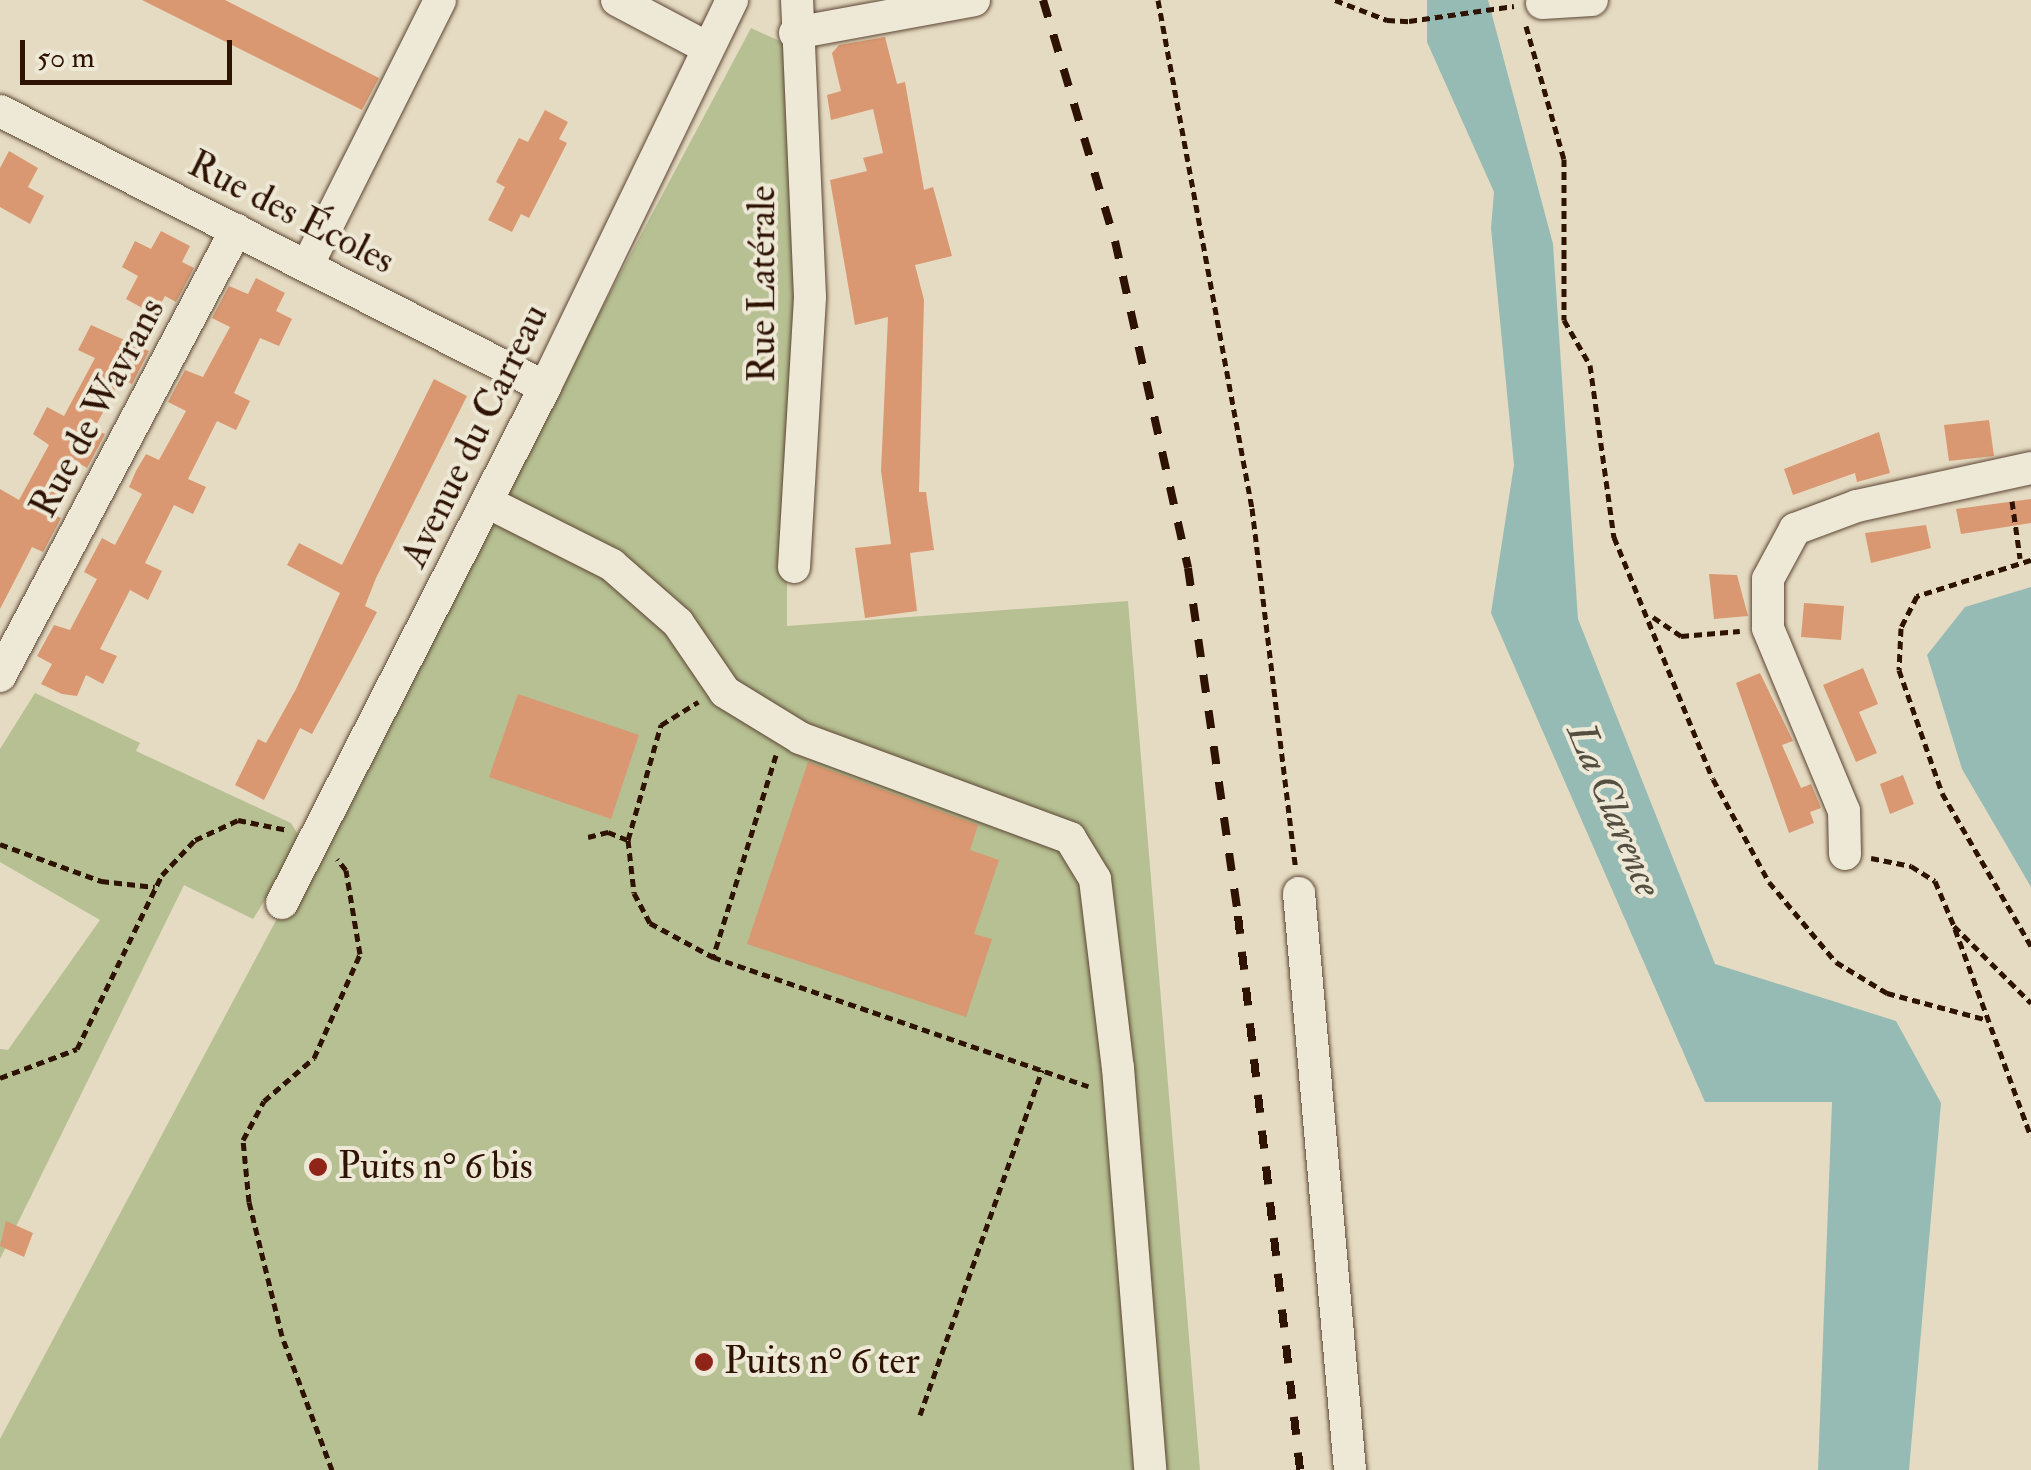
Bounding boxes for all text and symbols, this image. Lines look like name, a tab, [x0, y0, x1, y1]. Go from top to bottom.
scale bar	[25, 20, 238, 82]
text: 50 m	[37, 39, 95, 76]
street label: Rue des Écoles	[180, 142, 402, 284]
street label: Rue Latérale	[740, 186, 786, 382]
street label: Rue de Wavrans	[21, 290, 175, 526]
street label: Avenue du Carreau	[392, 297, 558, 575]
water label: La Clarence	[1556, 716, 1672, 904]
place label: Puits n° 6 bis	[338, 1144, 533, 1190]
marker: Puits n° 6 bis	[307, 1156, 329, 1178]
place label: Puits n° 6 ter	[724, 1339, 920, 1385]
marker: Puits n° 6 ter	[693, 1351, 715, 1373]

